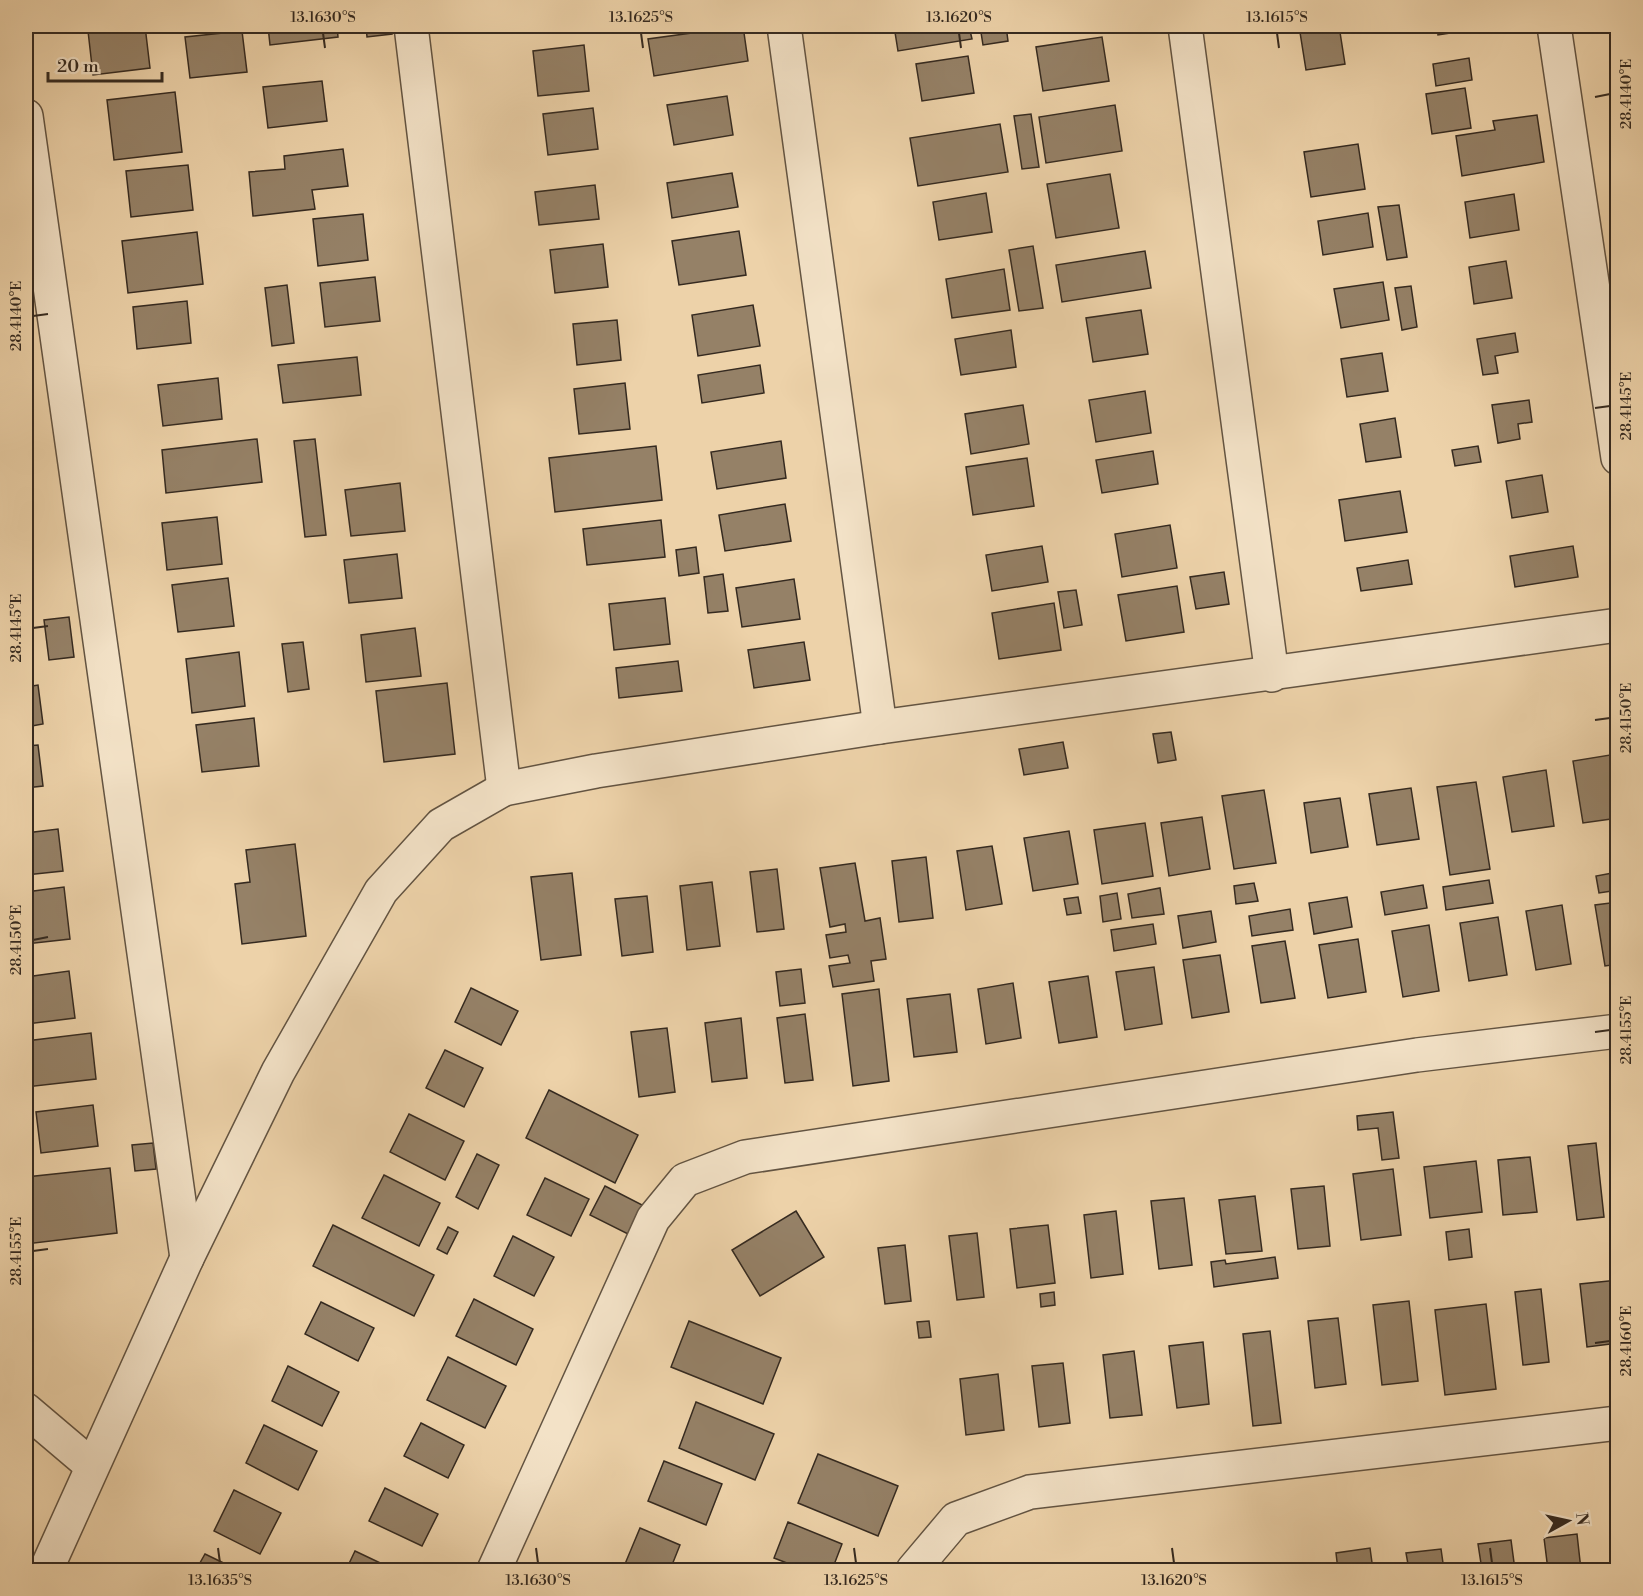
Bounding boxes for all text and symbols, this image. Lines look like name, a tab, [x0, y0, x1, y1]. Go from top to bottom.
text: 13.1630°S	[290, 8, 356, 27]
text: 13.1625°S	[609, 8, 673, 27]
text: 13.1620°S	[926, 8, 992, 27]
text: 13.1615°S	[1246, 8, 1308, 27]
scale bar	[48, 45, 162, 83]
text: 20 m	[57, 55, 99, 78]
text: 28.4140°E	[1617, 59, 1636, 129]
text: 28.4140°E	[7, 281, 26, 351]
text: 28.4145°E	[1617, 372, 1636, 440]
text: 28.4145°E	[7, 594, 26, 662]
text: 28.4150°E	[1617, 683, 1636, 753]
text: 28.4150°E	[7, 905, 26, 975]
text: 28.4155°E	[1617, 996, 1636, 1064]
text: 28.4155°E	[7, 1217, 26, 1285]
text: 28.4160°E	[1617, 1306, 1636, 1376]
north arrow	[1538, 1491, 1598, 1551]
text: N	[1571, 1511, 1593, 1527]
text: 13.1635°S	[188, 1571, 252, 1590]
text: 13.1630°S	[505, 1571, 571, 1590]
text: 13.1625°S	[824, 1571, 888, 1590]
text: 13.1620°S	[1141, 1571, 1207, 1590]
text: 13.1615°S	[1461, 1571, 1523, 1590]

